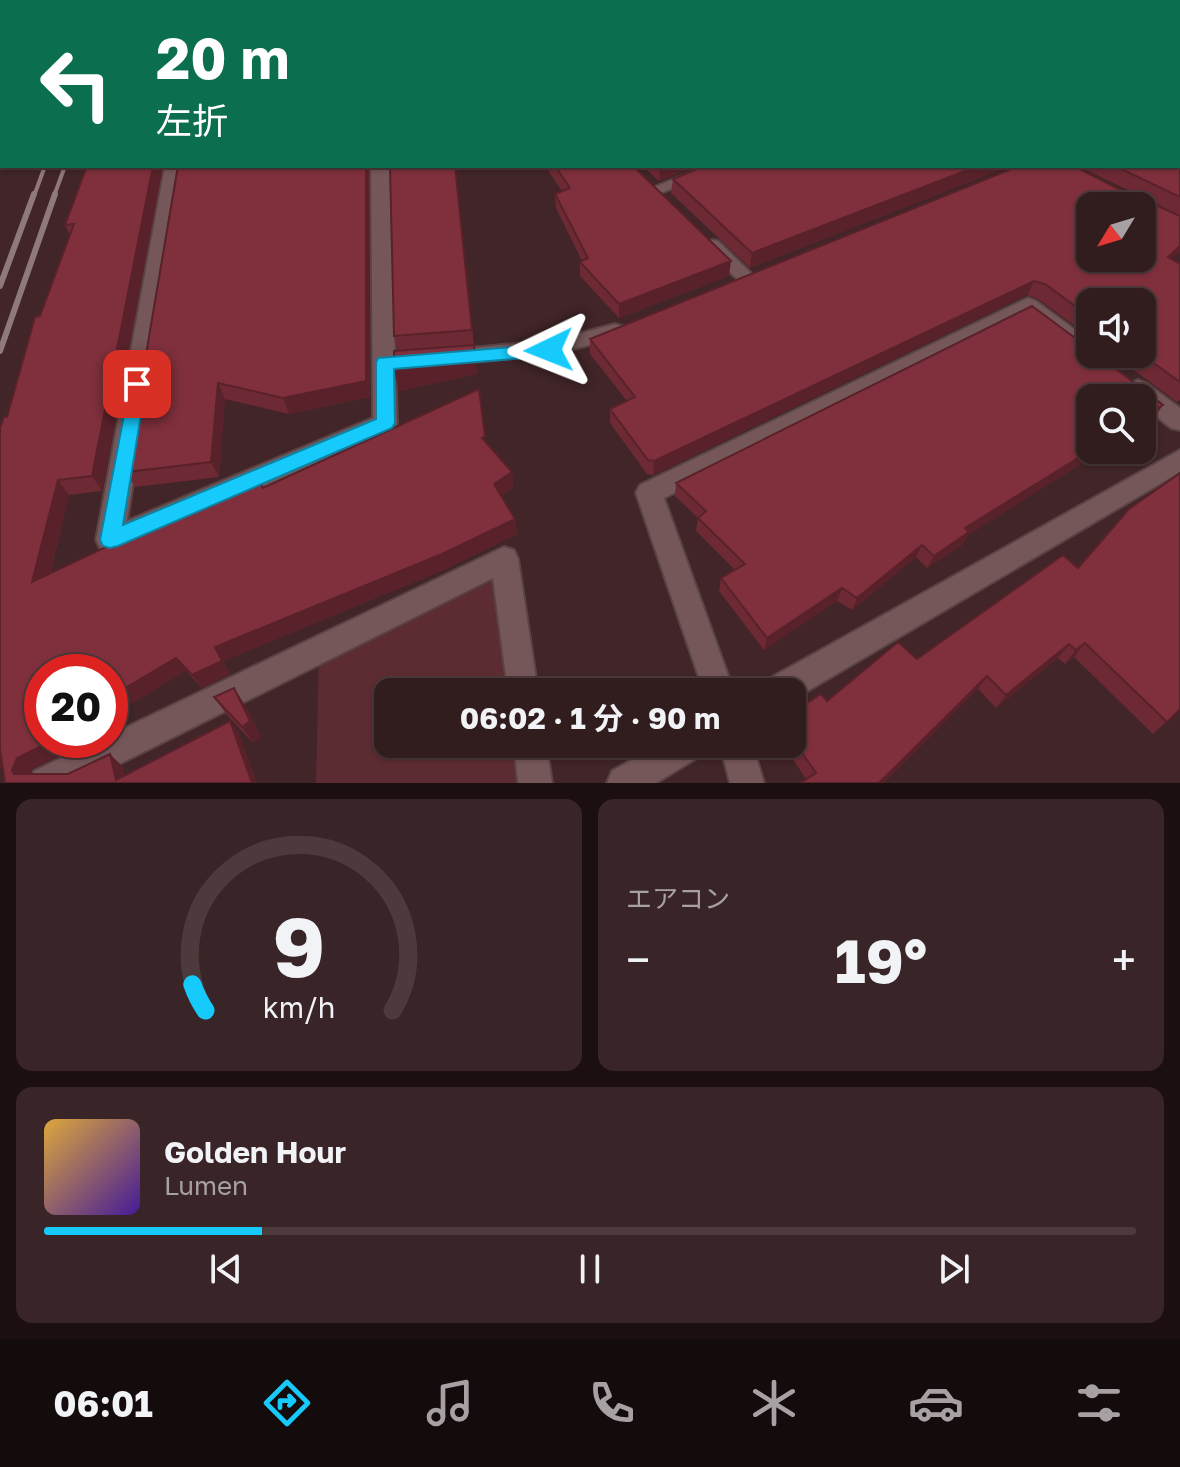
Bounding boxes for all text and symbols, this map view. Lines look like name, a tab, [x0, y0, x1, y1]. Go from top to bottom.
text: 20 m	[156, 24, 290, 91]
icon: left	[24, 32, 128, 136]
text: 左折	[156, 99, 228, 142]
north arrow	[1076, 192, 1156, 272]
map controls	[1076, 192, 1156, 464]
button: sound	[1076, 288, 1156, 368]
position arrow	[507, 308, 591, 392]
pin	[103, 350, 171, 418]
icon: arrive	[115, 362, 159, 406]
button: search	[1076, 384, 1156, 464]
speed limit sign: 20	[24, 654, 128, 758]
text: 06:02 · 1 分 · 90 m	[460, 700, 720, 736]
text: エアコン	[626, 883, 730, 914]
text: 9	[273, 895, 325, 995]
text: 19°	[835, 924, 927, 996]
text: −	[626, 933, 650, 986]
text: +	[1112, 933, 1136, 986]
text: km/h	[263, 990, 335, 1024]
text: Golden Hour	[164, 1134, 346, 1170]
text: Lumen	[164, 1170, 248, 1201]
icon: previous	[204, 1247, 248, 1291]
icon: pause	[568, 1247, 612, 1291]
icon: next	[932, 1247, 976, 1291]
icon: directions	[259, 1375, 315, 1431]
icon: music	[422, 1375, 478, 1431]
icon: phone	[584, 1375, 640, 1431]
icon: climate	[746, 1375, 802, 1431]
icon: car	[908, 1375, 964, 1431]
icon: filters	[1071, 1375, 1127, 1431]
text: 06:01	[53, 1382, 153, 1425]

